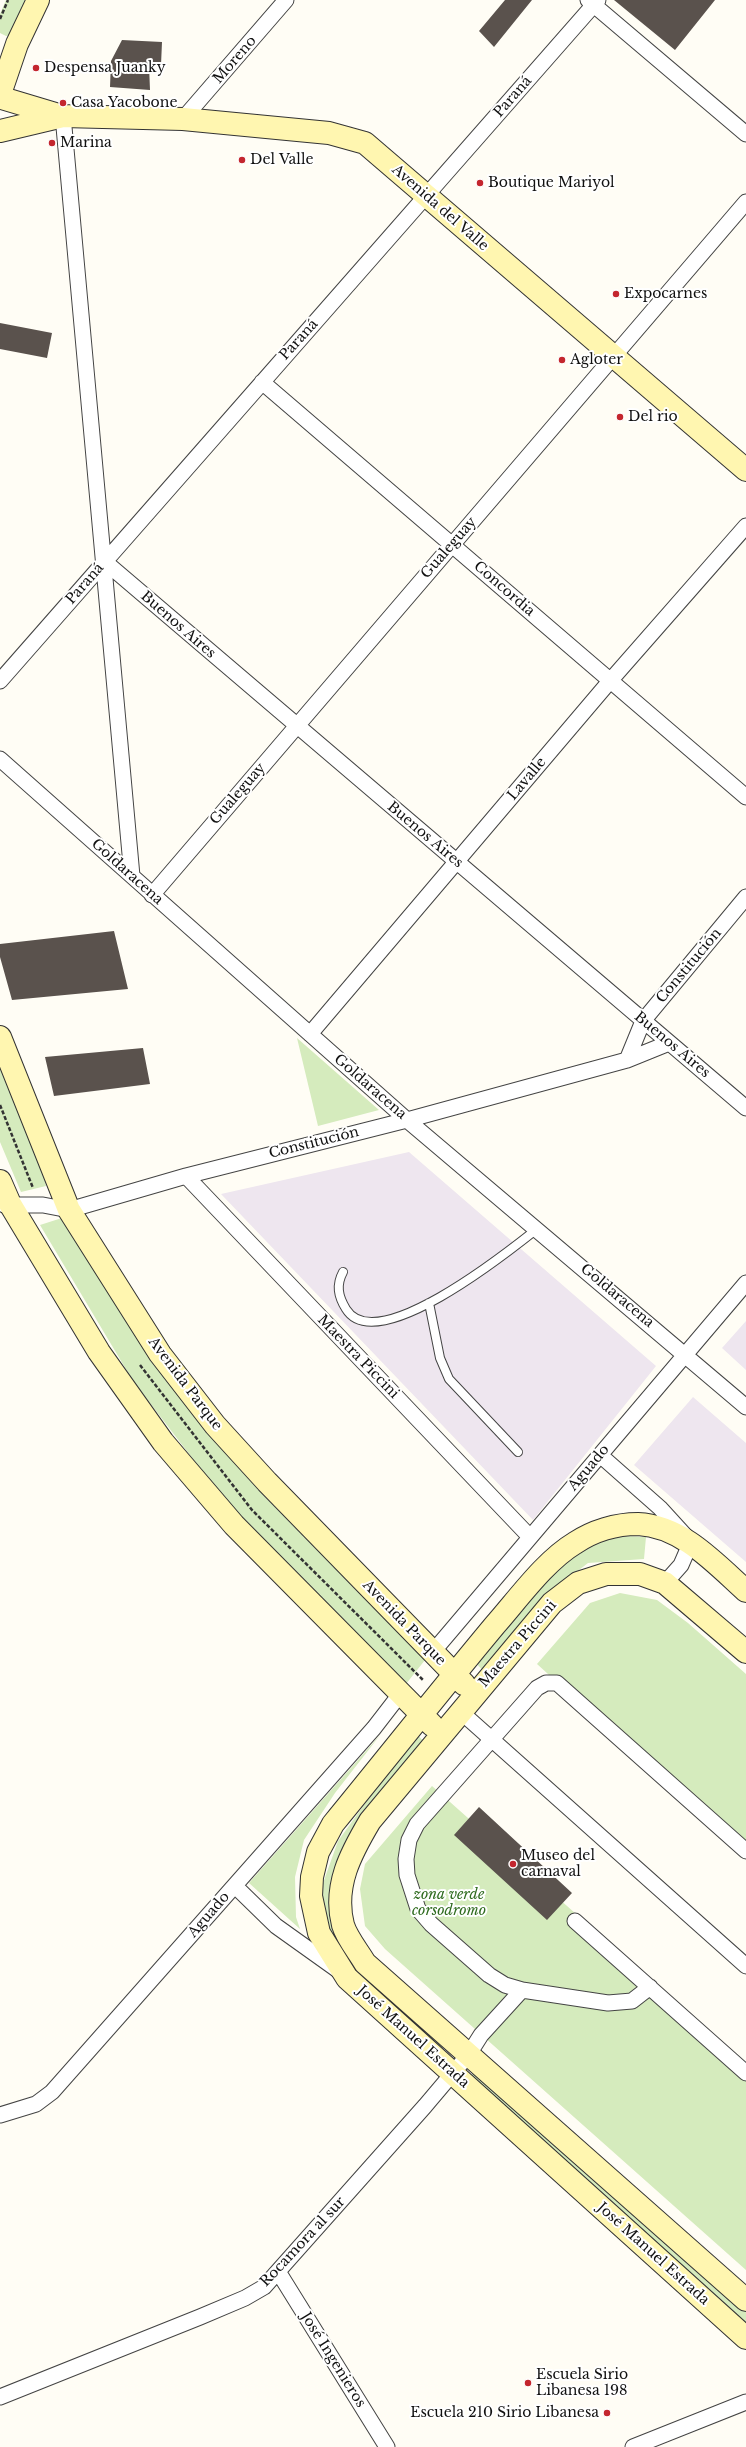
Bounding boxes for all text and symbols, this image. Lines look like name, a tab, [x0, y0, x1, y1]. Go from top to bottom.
street label: Moreno	[210, 33, 260, 87]
place label: Despensa Juanky	[44, 60, 166, 76]
marker: Despensa Juanky	[31, 63, 41, 73]
street label: Paraná	[491, 73, 535, 121]
place label: Casa Yacobone	[71, 95, 177, 111]
marker: Casa Yacobone	[58, 98, 68, 108]
place label: Marina	[60, 135, 112, 151]
marker: Marina	[47, 138, 57, 148]
place label: Del Valle	[250, 152, 313, 168]
marker: Del Valle	[237, 155, 247, 165]
street label: Avenida del Valle	[388, 161, 492, 255]
place label: Boutique Mariyol	[488, 175, 615, 191]
marker: Boutique Mariyol	[475, 178, 485, 188]
place label: Expocarnes	[624, 286, 707, 302]
marker: Expocarnes	[611, 289, 621, 299]
street label: Paraná	[276, 316, 322, 364]
place label: Agloter	[570, 352, 623, 368]
marker: Agloter	[557, 355, 567, 365]
place label: Del rio	[628, 409, 678, 425]
marker: Del rio	[615, 412, 625, 422]
street label: Gualeguay	[418, 514, 480, 582]
street label: Concordia	[470, 558, 538, 620]
street label: Paraná	[63, 560, 107, 608]
street label: Buenos Aires	[137, 588, 219, 662]
street label: Lavalle	[504, 754, 550, 804]
street label: Gualeguay	[207, 760, 269, 828]
street label: Buenos Aires	[384, 798, 466, 872]
street label: Goldaracena	[88, 835, 166, 909]
street label: Constitución	[653, 925, 725, 1007]
street label: Buenos Aires	[631, 1008, 713, 1082]
street label: Goldaracena	[330, 1051, 410, 1123]
street label: Constitución	[267, 1124, 361, 1162]
street label: Goldaracena	[577, 1260, 657, 1332]
street label: Maestra Piccini	[314, 1312, 402, 1402]
street label: Avenida Parque	[145, 1334, 225, 1434]
street label: Aguado	[565, 1442, 613, 1494]
street label: Avenida Parque	[359, 1577, 449, 1669]
street label: Maestra Piccini	[476, 1597, 560, 1691]
place label: Museo del carnaval	[521, 1848, 595, 1880]
marker: Museo del carnaval	[508, 1859, 518, 1869]
park label: zona verde corsodromo	[412, 1887, 486, 1920]
street label: Aguado	[185, 1889, 233, 1941]
street label: José Manuel Estrada	[354, 1982, 472, 2092]
street label: Rocamora al sur	[257, 2194, 349, 2290]
street label: José Manuel Estrada	[594, 2199, 712, 2309]
street label: José Ingenieros	[297, 2309, 369, 2411]
place label: Escuela Sirio Libanesa 198	[536, 2367, 628, 2400]
marker: Escuela Sirio Libanesa 198	[523, 2378, 533, 2388]
place label: Escuela 210 Sirio Libanesa	[410, 2405, 599, 2421]
marker: Escuela 210 Sirio Libanesa	[602, 2408, 612, 2418]

